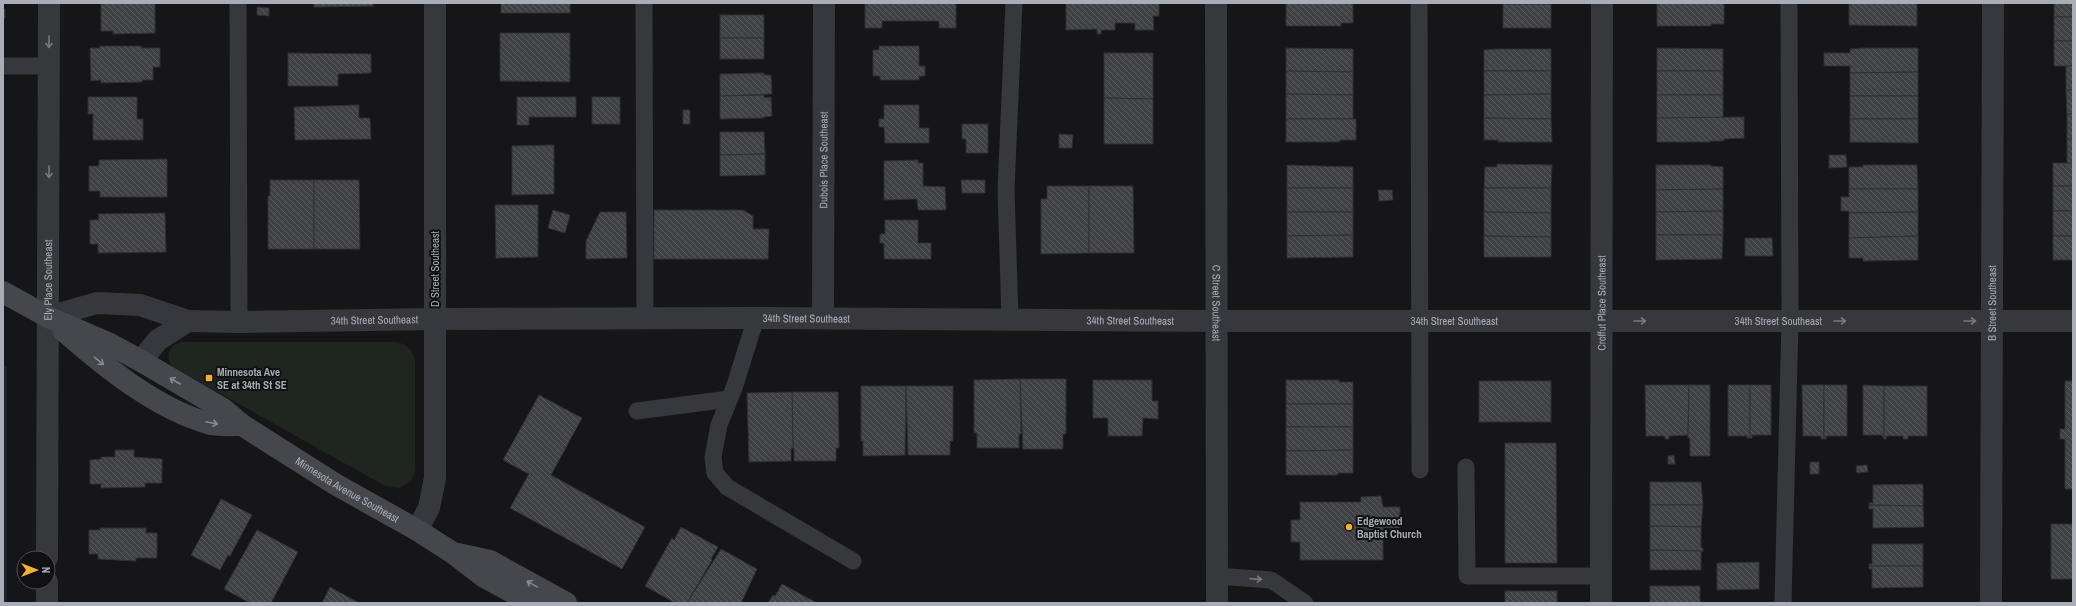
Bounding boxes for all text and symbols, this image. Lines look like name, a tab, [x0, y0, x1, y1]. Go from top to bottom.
one-way arrow	[45, 35, 53, 48]
street label: Dubois Place Southeast	[816, 111, 831, 209]
one-way arrow	[45, 165, 53, 178]
street label: D Street Southeast	[428, 230, 442, 307]
street label: Ely Place Southeast	[41, 239, 55, 321]
street label: Croffut Place Southeast	[1594, 255, 1609, 351]
street label: C Street Southeast	[1209, 265, 1224, 342]
street label: B Street Southeast	[1985, 265, 1999, 341]
street label: 34th Street Southeast	[763, 311, 851, 326]
street label: 34th Street Southeast	[331, 312, 419, 328]
street label: 34th Street Southeast	[1087, 313, 1175, 328]
street label: 34th Street Southeast	[1411, 314, 1499, 328]
street label: 34th Street Southeast	[1735, 314, 1823, 328]
one-way arrow	[1633, 317, 1646, 325]
one-way arrow	[1833, 317, 1846, 325]
one-way arrow	[1963, 317, 1976, 324]
one-way arrow	[93, 357, 104, 365]
place label: Minnesota Ave SE at 34th St SE	[217, 365, 287, 392]
marker: Minnesota Ave SE at 34th St SE	[204, 373, 214, 383]
one-way arrow	[169, 376, 181, 384]
one-way arrow	[205, 419, 218, 427]
street label: Minnesota Avenue Southeast	[293, 454, 402, 526]
place label: Edgewood Baptist Church	[1357, 514, 1422, 541]
marker: Edgewood Baptist Church	[1344, 522, 1354, 532]
north arrow	[16, 550, 56, 590]
text: N	[39, 567, 53, 573]
one-way arrow	[1249, 575, 1262, 582]
one-way arrow	[526, 580, 538, 587]

